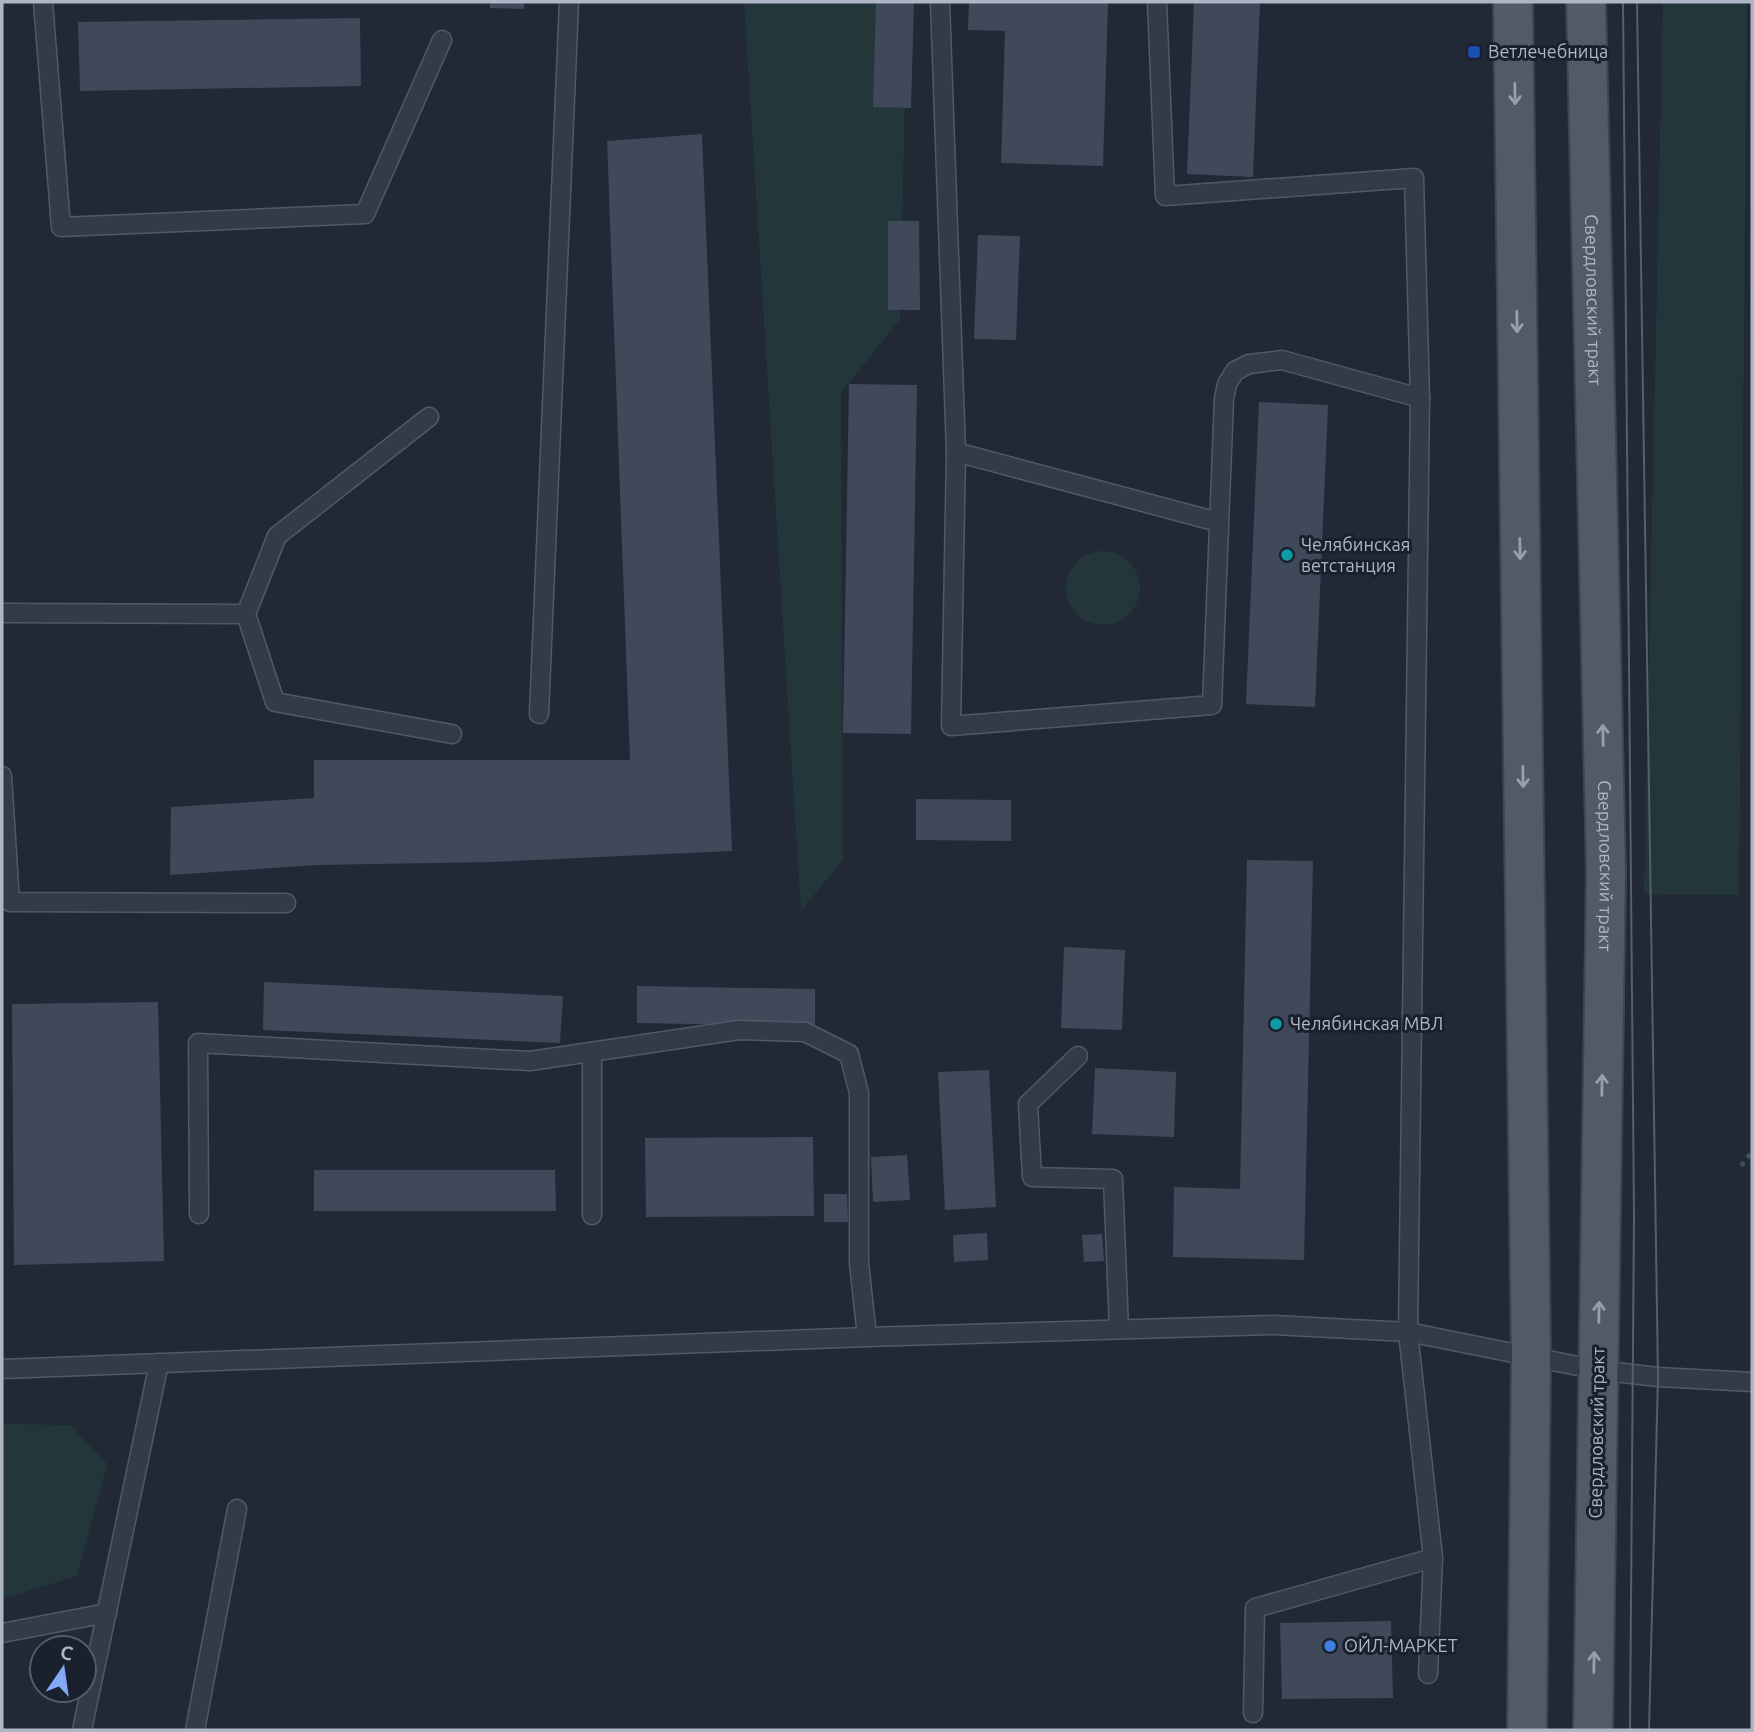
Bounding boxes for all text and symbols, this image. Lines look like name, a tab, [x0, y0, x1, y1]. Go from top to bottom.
place label: Ветлечебница	[1488, 41, 1608, 61]
marker: Ветлечебница	[1466, 44, 1482, 60]
one-way arrow	[1508, 83, 1521, 106]
street label: Свердловский тракт	[1582, 214, 1606, 386]
one-way arrow	[1511, 310, 1524, 333]
place label: Челябинская ветстанция	[1301, 534, 1411, 575]
one-way arrow	[1514, 538, 1527, 561]
marker: Челябинская ветстанция	[1279, 547, 1295, 563]
one-way arrow	[1596, 723, 1609, 746]
one-way arrow	[1516, 765, 1530, 788]
street label: Свердловский тракт	[1595, 780, 1617, 952]
place label: Челябинская МВЛ	[1290, 1013, 1443, 1033]
marker: Челябинская МВЛ	[1268, 1016, 1284, 1032]
one-way arrow	[1595, 1073, 1609, 1096]
one-way arrow	[1592, 1301, 1605, 1324]
street label: Свердловский тракт	[1585, 1347, 1607, 1519]
north arrow	[28, 1634, 98, 1704]
place label: ОЙЛ-МАРКЕТ	[1344, 1635, 1458, 1655]
marker: ОЙЛ-МАРКЕТ	[1322, 1638, 1338, 1654]
text: С	[58, 1640, 75, 1665]
one-way arrow	[1587, 1651, 1601, 1674]

